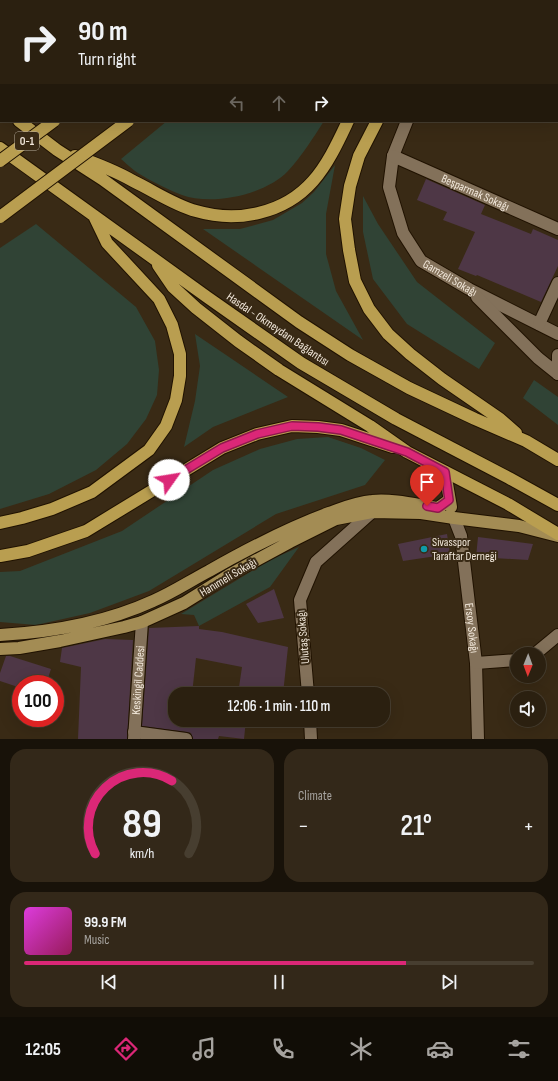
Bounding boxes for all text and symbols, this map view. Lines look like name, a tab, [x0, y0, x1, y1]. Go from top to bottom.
text: 90 m	[78, 15, 128, 48]
icon: right	[12, 16, 64, 68]
text: Turn right	[78, 49, 136, 70]
icon: left	[226, 92, 248, 114]
icon: ahead	[268, 92, 290, 114]
icon: right	[310, 92, 332, 114]
road number: O-1	[15, 132, 39, 150]
street label: Beşparmak Sokağı	[439, 171, 511, 214]
street label: Gamzeli Sokağı	[420, 257, 480, 300]
street label: Hasdal - Okmeydanı Bağlantısı	[223, 289, 332, 369]
position arrow	[148, 459, 190, 501]
pin	[410, 465, 444, 506]
icon: arrive	[416, 471, 438, 493]
place label: Sivasspor Taraftar Derneği	[432, 535, 497, 564]
marker: Sivasspor Taraftar Derneği	[419, 544, 429, 554]
street label: Hanımeli Sokağı	[197, 555, 259, 600]
street label: Ersoy Sokağı	[461, 602, 482, 654]
street label: Ulutaş Sokağı	[294, 609, 313, 664]
street label: Keskingil Caddesi	[129, 645, 148, 715]
north arrow	[510, 647, 546, 683]
map controls	[510, 647, 546, 727]
speed limit sign: 100	[12, 675, 64, 727]
button: sound	[510, 691, 546, 727]
text: 12:06 · 1 min · 110 m	[228, 697, 330, 716]
text: Climate	[298, 788, 332, 804]
text: 89	[122, 799, 162, 848]
text: 21°	[400, 808, 432, 844]
text: −	[298, 813, 309, 840]
text: +	[523, 813, 534, 840]
text: km/h	[130, 844, 154, 861]
text: 99.9 FM	[84, 913, 126, 932]
text: Music	[84, 932, 109, 948]
icon: previous	[98, 971, 120, 993]
icon: pause	[268, 971, 290, 993]
icon: next	[438, 971, 460, 993]
icon: directions	[112, 1035, 140, 1063]
icon: music	[190, 1035, 218, 1063]
icon: phone	[269, 1035, 297, 1063]
icon: climate	[347, 1035, 375, 1063]
icon: car	[426, 1035, 454, 1063]
icon: filters	[505, 1035, 533, 1063]
text: 12:05	[25, 1039, 61, 1060]

